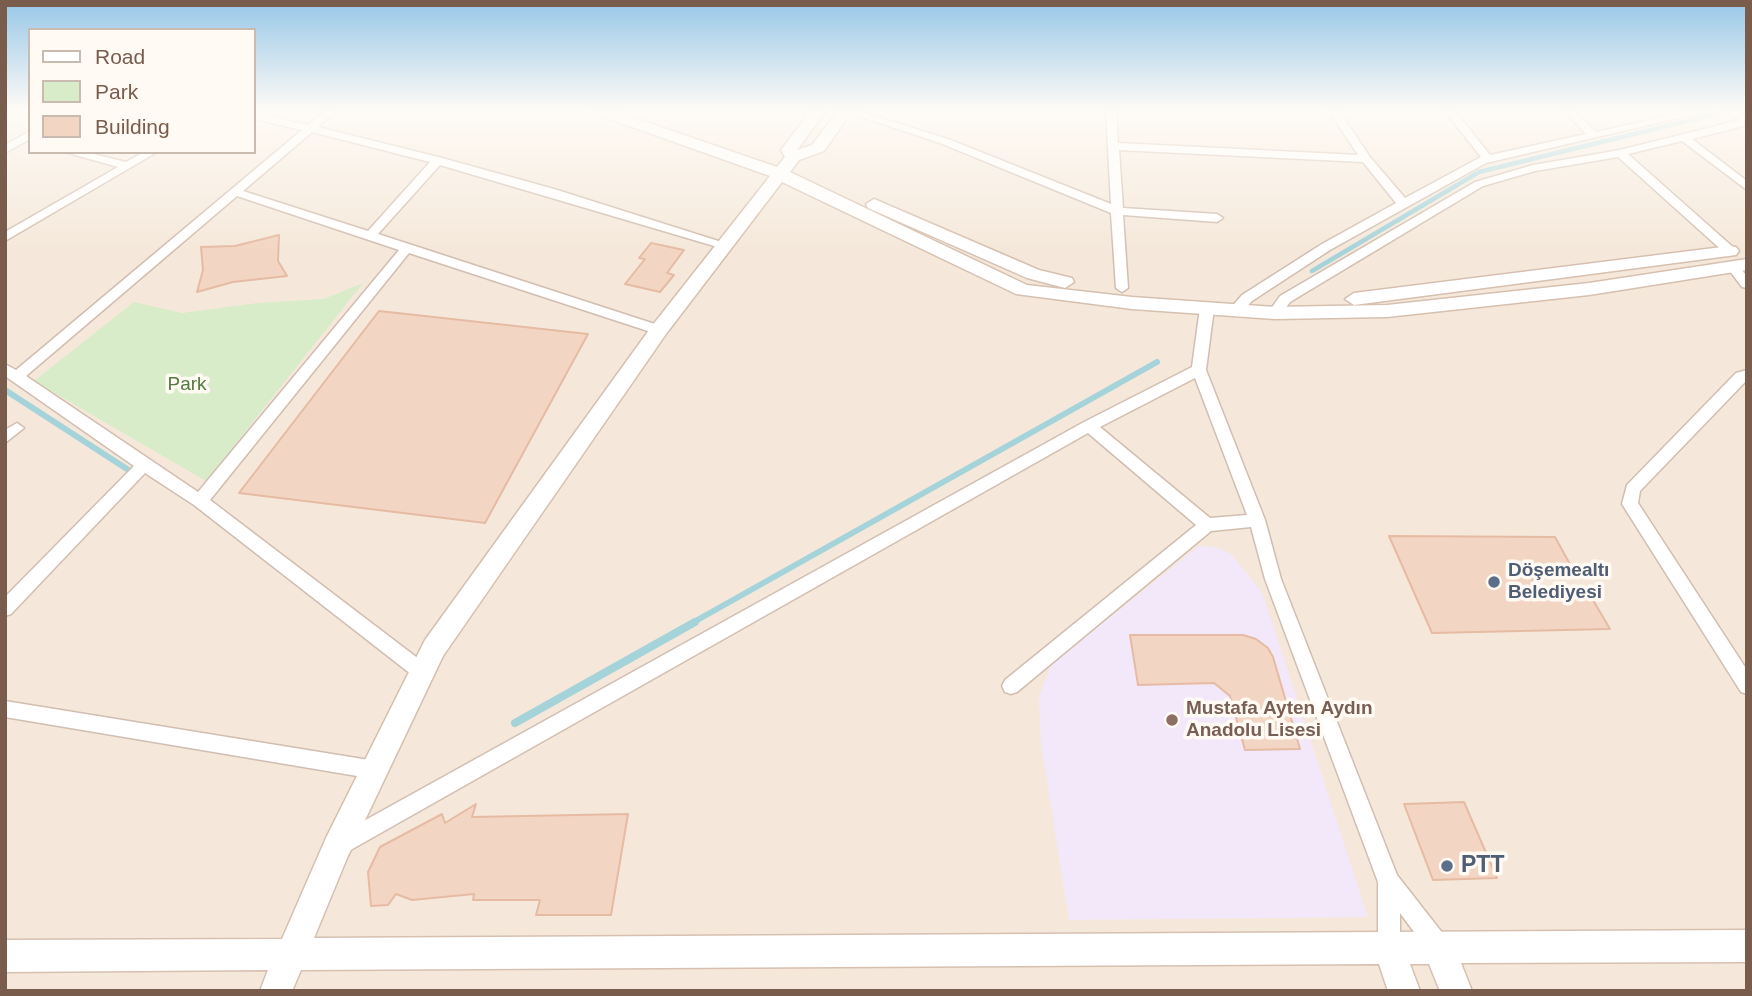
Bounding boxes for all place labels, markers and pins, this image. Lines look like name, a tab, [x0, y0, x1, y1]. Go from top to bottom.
place label: Döşemealtı Belediyesi	[1508, 560, 1609, 604]
marker: Döşemealtı Belediyesi	[1486, 574, 1502, 590]
place label: Mustafa Ayten Aydın Anadolu Lisesi	[1186, 698, 1373, 742]
marker: Mustafa Ayten Aydın Anadolu Lisesi	[1164, 712, 1180, 728]
place label: PTT	[1461, 852, 1504, 880]
marker: PTT	[1439, 858, 1455, 874]

